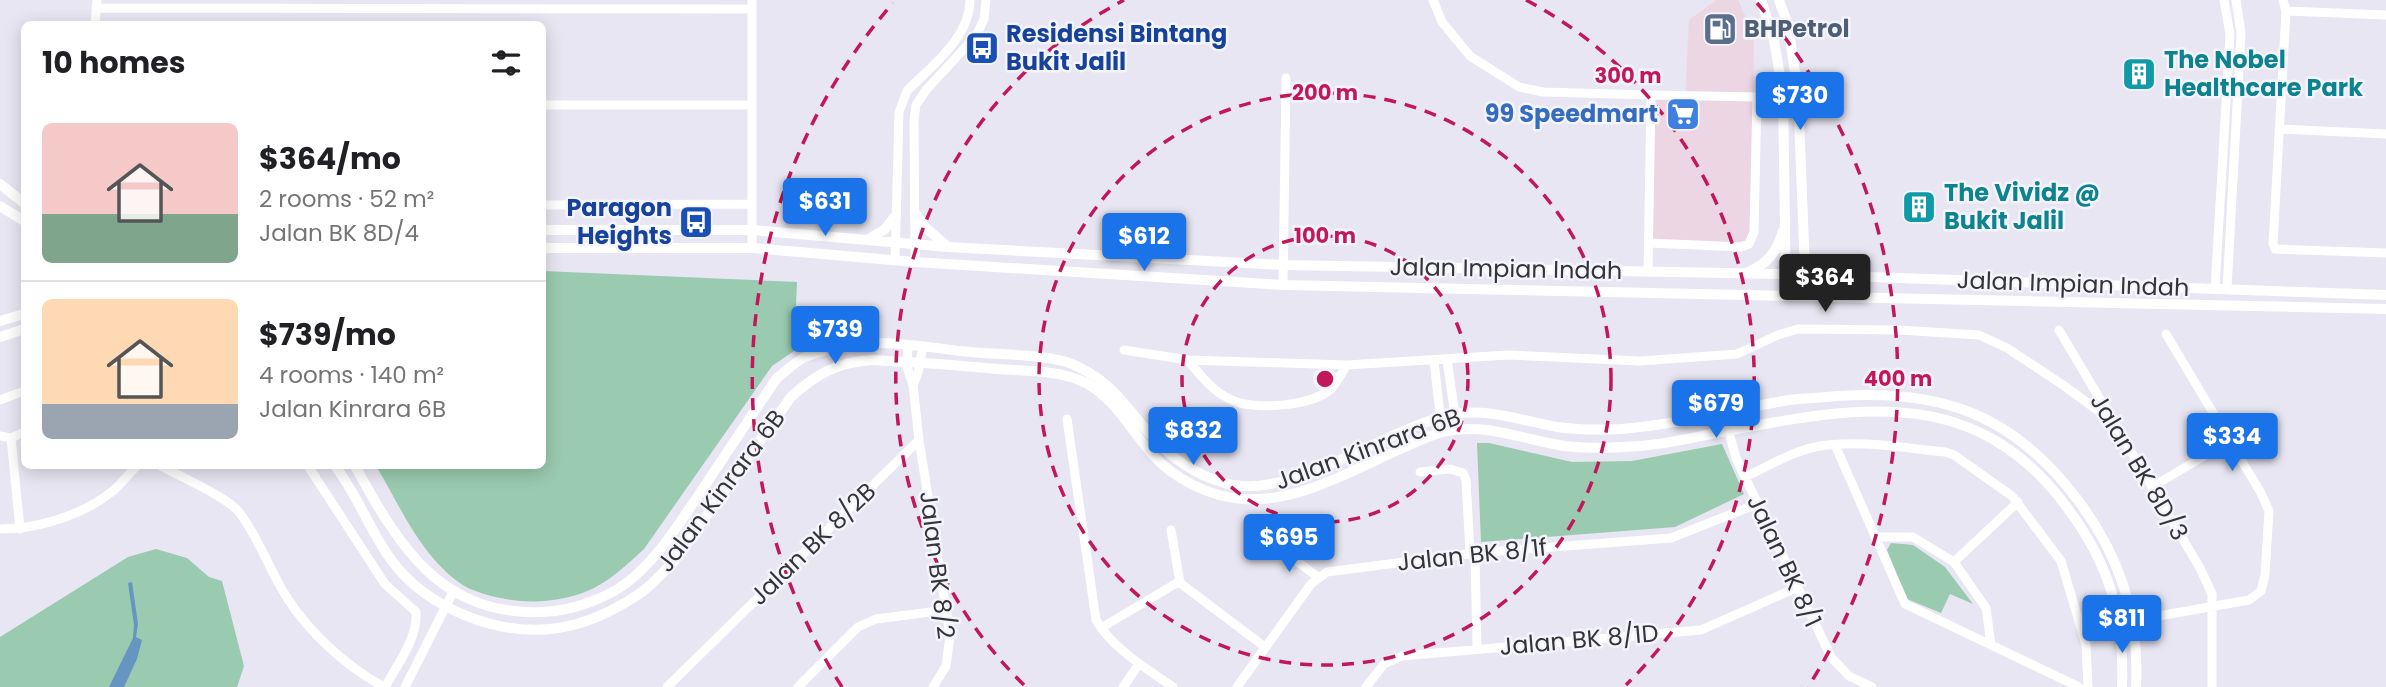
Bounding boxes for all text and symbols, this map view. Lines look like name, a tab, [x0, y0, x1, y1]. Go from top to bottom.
fuel station icon: BHPetrol	[1701, 10, 1739, 48]
place label: BHPetrol	[1744, 12, 1850, 45]
place label: Residensi Bintang Bukit Jalil	[1006, 17, 1227, 78]
bus stop icon: Residensi Bintang Bukit Jalil	[963, 29, 1001, 67]
text: 10 homes	[42, 41, 186, 84]
place label: The Nobel Healthcare Park	[2164, 43, 2363, 104]
icon: filters	[487, 44, 525, 82]
building icon: The Nobel Healthcare Park	[2120, 55, 2158, 93]
text: 300 m	[1595, 61, 1661, 90]
pin: $730	[1759, 72, 1841, 132]
text: 200 m	[1292, 78, 1358, 107]
text: $730	[1772, 79, 1828, 111]
supermarket icon: 99 Speedmart	[1664, 95, 1702, 133]
place label: 99 Speedmart	[1485, 97, 1658, 130]
text: $364/mo	[259, 137, 401, 180]
icon: home	[98, 151, 182, 235]
place label: The Vividz @ Bukit Jalil	[1944, 176, 2100, 237]
pin: $631	[784, 178, 866, 238]
text: 2 rooms · 52 m²	[259, 183, 434, 215]
text: $631	[799, 185, 851, 217]
building icon: The Vividz @ Bukit Jalil	[1900, 188, 1938, 226]
place label: Paragon Heights	[566, 191, 672, 252]
bus stop icon: Paragon Heights	[677, 203, 715, 241]
pin: $612	[1103, 214, 1185, 273]
text: Jalan BK 8D/4	[259, 217, 419, 249]
text: $612	[1118, 220, 1170, 252]
text: 100 m	[1294, 221, 1356, 250]
street label: Jalan Impian Indah	[1389, 250, 1623, 287]
pin: $364	[1784, 254, 1866, 314]
text: $364	[1795, 261, 1855, 293]
street label: Jalan Impian Indah	[1956, 263, 2190, 304]
pin: $739	[794, 306, 876, 366]
text: $739/mo	[259, 313, 396, 356]
text: $739	[807, 313, 863, 345]
icon: home	[98, 327, 182, 411]
text: 4 rooms · 140 m²	[259, 359, 444, 391]
text: 400 m	[1864, 364, 1932, 393]
centre of rings	[1313, 367, 1337, 391]
pin: $679	[1675, 380, 1757, 440]
text: $679	[1688, 387, 1744, 419]
street label: Jalan BK 8D/3	[2083, 387, 2196, 546]
text: Jalan Kinrara 6B	[259, 393, 446, 425]
street label: Jalan Kinrara 6B	[1270, 400, 1465, 497]
street label: Jalan Kinrara 6B	[649, 403, 793, 579]
pin: $832	[1152, 407, 1234, 467]
text: $832	[1164, 414, 1222, 446]
pin: $334	[2191, 414, 2273, 473]
text: $334	[2203, 420, 2261, 452]
street label: Jalan BK 8/2B	[742, 475, 883, 612]
street label: Jalan BK 8/2	[912, 489, 963, 641]
street label: Jalan BK 8/1	[1739, 489, 1830, 632]
pin: $695	[1248, 514, 1330, 574]
text: $695	[1260, 521, 1318, 553]
street label: Jalan BK 8/1f	[1395, 530, 1549, 579]
pin: $811	[2081, 596, 2163, 655]
text: $811	[2098, 602, 2146, 634]
street label: Jalan BK 8/1D	[1498, 616, 1660, 663]

